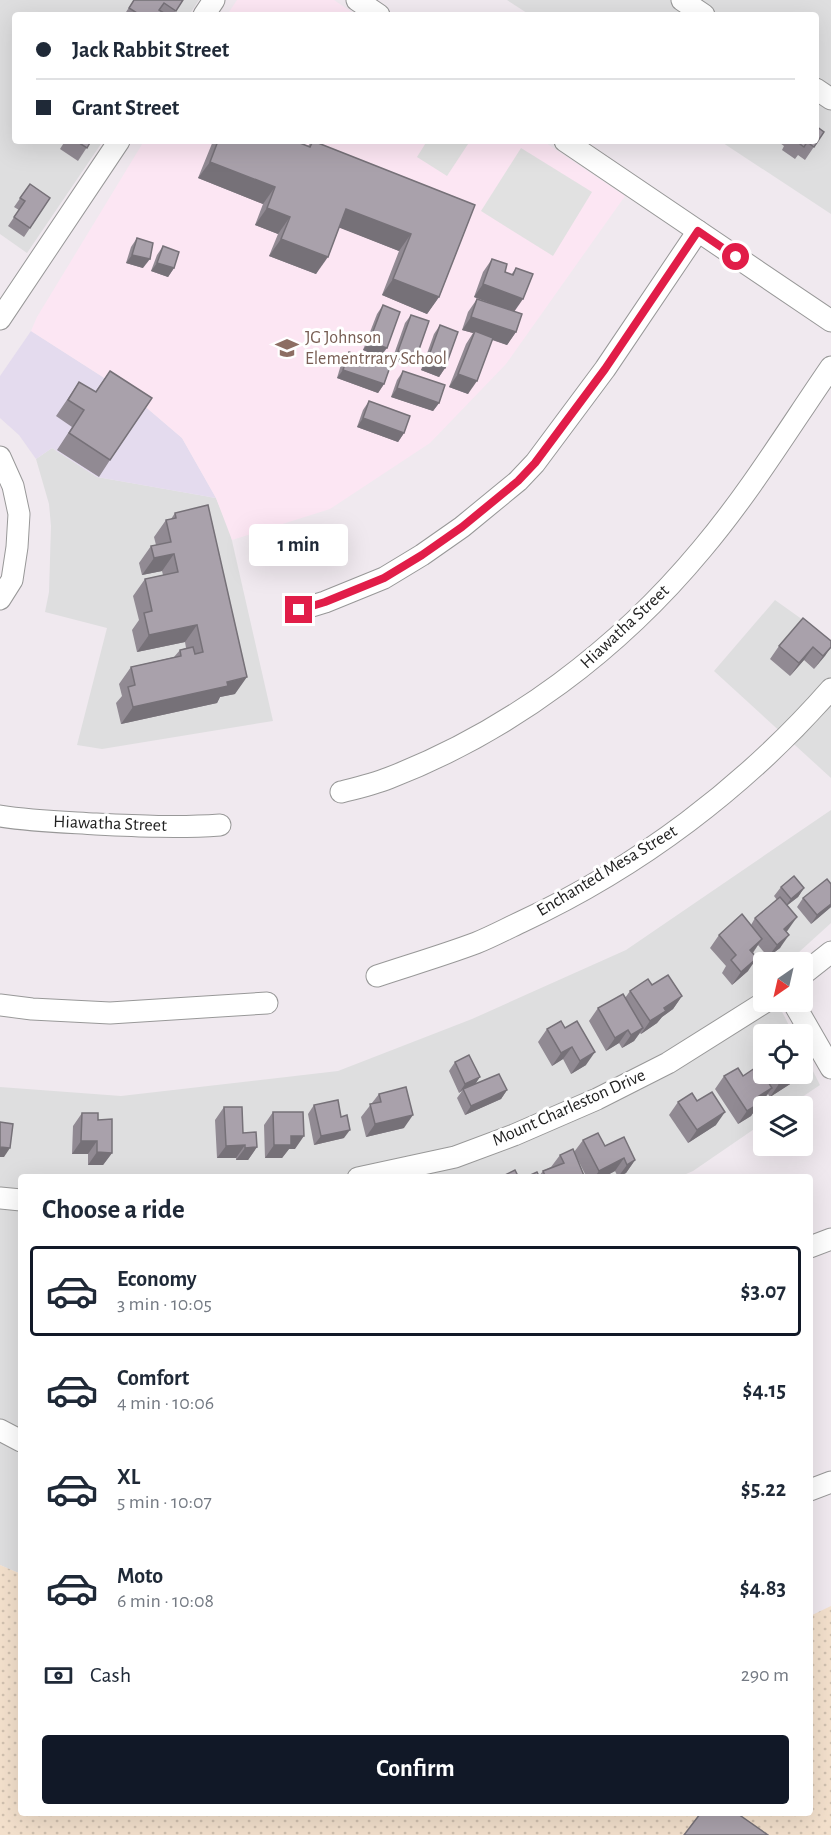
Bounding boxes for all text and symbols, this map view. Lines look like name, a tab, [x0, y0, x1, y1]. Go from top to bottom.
text: Jack Rabbit Street	[72, 39, 229, 61]
text: Grant Street	[72, 97, 179, 119]
route start	[722, 243, 749, 270]
place label: JG Johnson Elementrrary School	[305, 329, 447, 368]
school or university icon: JG Johnson Elementrrary School	[274, 335, 300, 361]
callout: 1 min	[250, 523, 348, 565]
text: 1 min	[277, 535, 320, 555]
street label: Hiawatha Street	[577, 581, 673, 672]
route end	[285, 596, 312, 623]
street label: Hiawatha Street	[53, 813, 167, 835]
street label: Enchanted Mesa Street	[534, 822, 680, 920]
north arrow	[753, 952, 813, 1012]
map controls	[753, 952, 813, 1156]
button: locate	[753, 1024, 813, 1084]
street label: Mount Charleston Drive	[490, 1066, 648, 1150]
button: layers	[753, 1096, 813, 1156]
text: Choose a ride	[42, 1196, 185, 1223]
icon: car	[45, 1264, 99, 1318]
text: Economy	[117, 1268, 197, 1290]
text: $3.07	[741, 1280, 786, 1302]
text: 3 min · 10:05	[117, 1294, 212, 1314]
icon: car	[45, 1363, 99, 1417]
text: Comfort	[117, 1367, 189, 1389]
text: $4.15	[743, 1379, 786, 1401]
text: 4 min · 10:06	[117, 1393, 214, 1413]
icon: car	[45, 1462, 99, 1516]
text: XL	[117, 1466, 140, 1488]
text: $5.22	[741, 1478, 786, 1500]
text: 5 min · 10:07	[117, 1492, 212, 1512]
icon: car	[45, 1561, 99, 1615]
text: Moto	[117, 1565, 163, 1587]
text: $4.83	[740, 1577, 786, 1599]
text: 6 min · 10:08	[117, 1591, 214, 1611]
icon: cash	[42, 1659, 75, 1692]
text: Cash	[90, 1664, 131, 1686]
text: 290 m	[741, 1665, 789, 1685]
button: Confirm	[42, 1735, 789, 1804]

